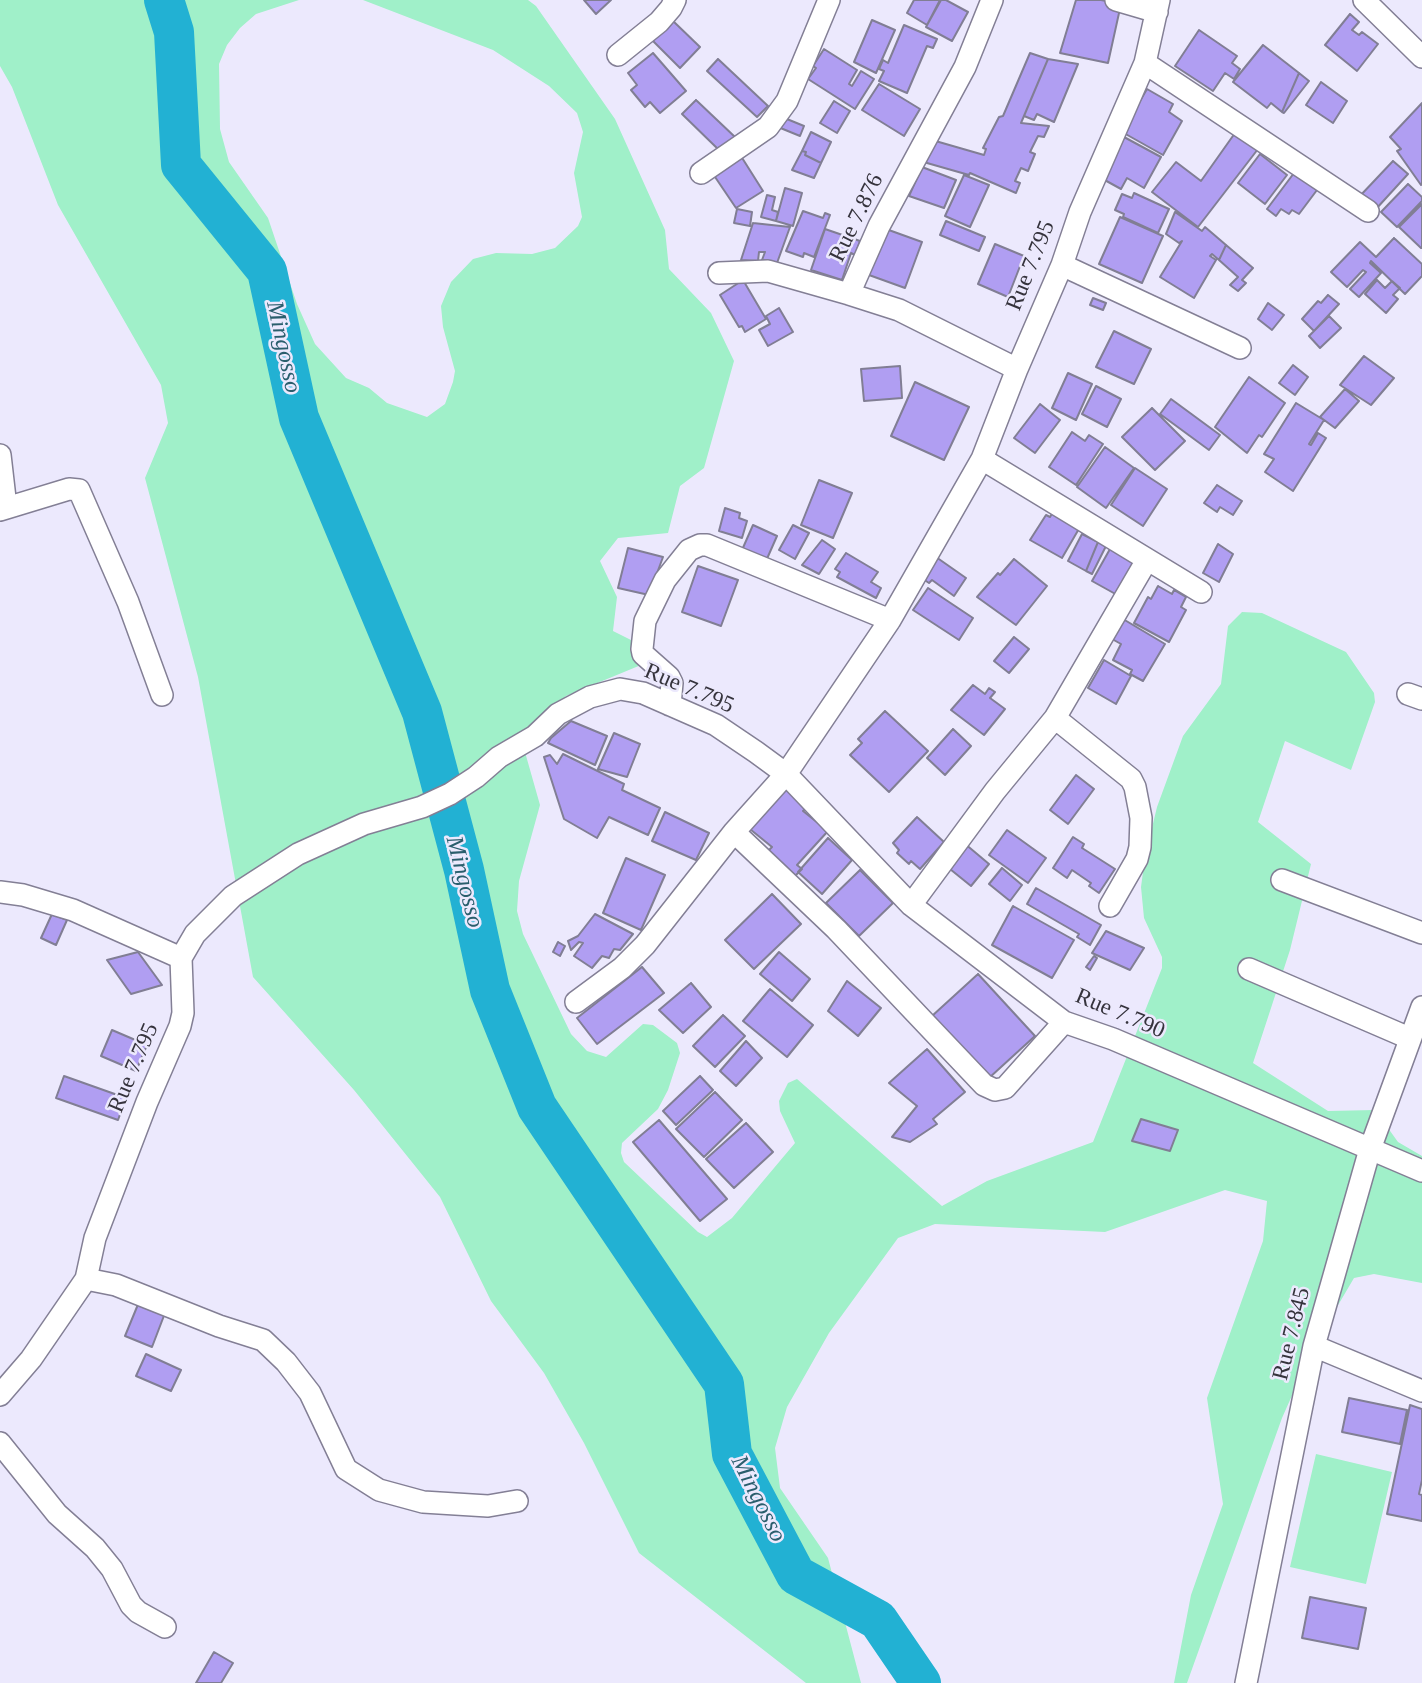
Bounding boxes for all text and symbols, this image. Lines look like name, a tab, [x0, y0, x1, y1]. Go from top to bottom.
street label: Rue 7.876	[824, 169, 890, 267]
street label: Rue 7.795	[1000, 217, 1062, 315]
water label: Mingosso	[259, 298, 307, 396]
street label: Rue 7.795	[640, 658, 738, 720]
water label: Mingosso	[439, 833, 489, 931]
street label: Rue 7.790	[1071, 983, 1169, 1045]
street label: Rue 7.795	[103, 1019, 165, 1117]
street label: Rue 7.845	[1267, 1285, 1317, 1383]
water label: Mingosso	[724, 1451, 792, 1547]

